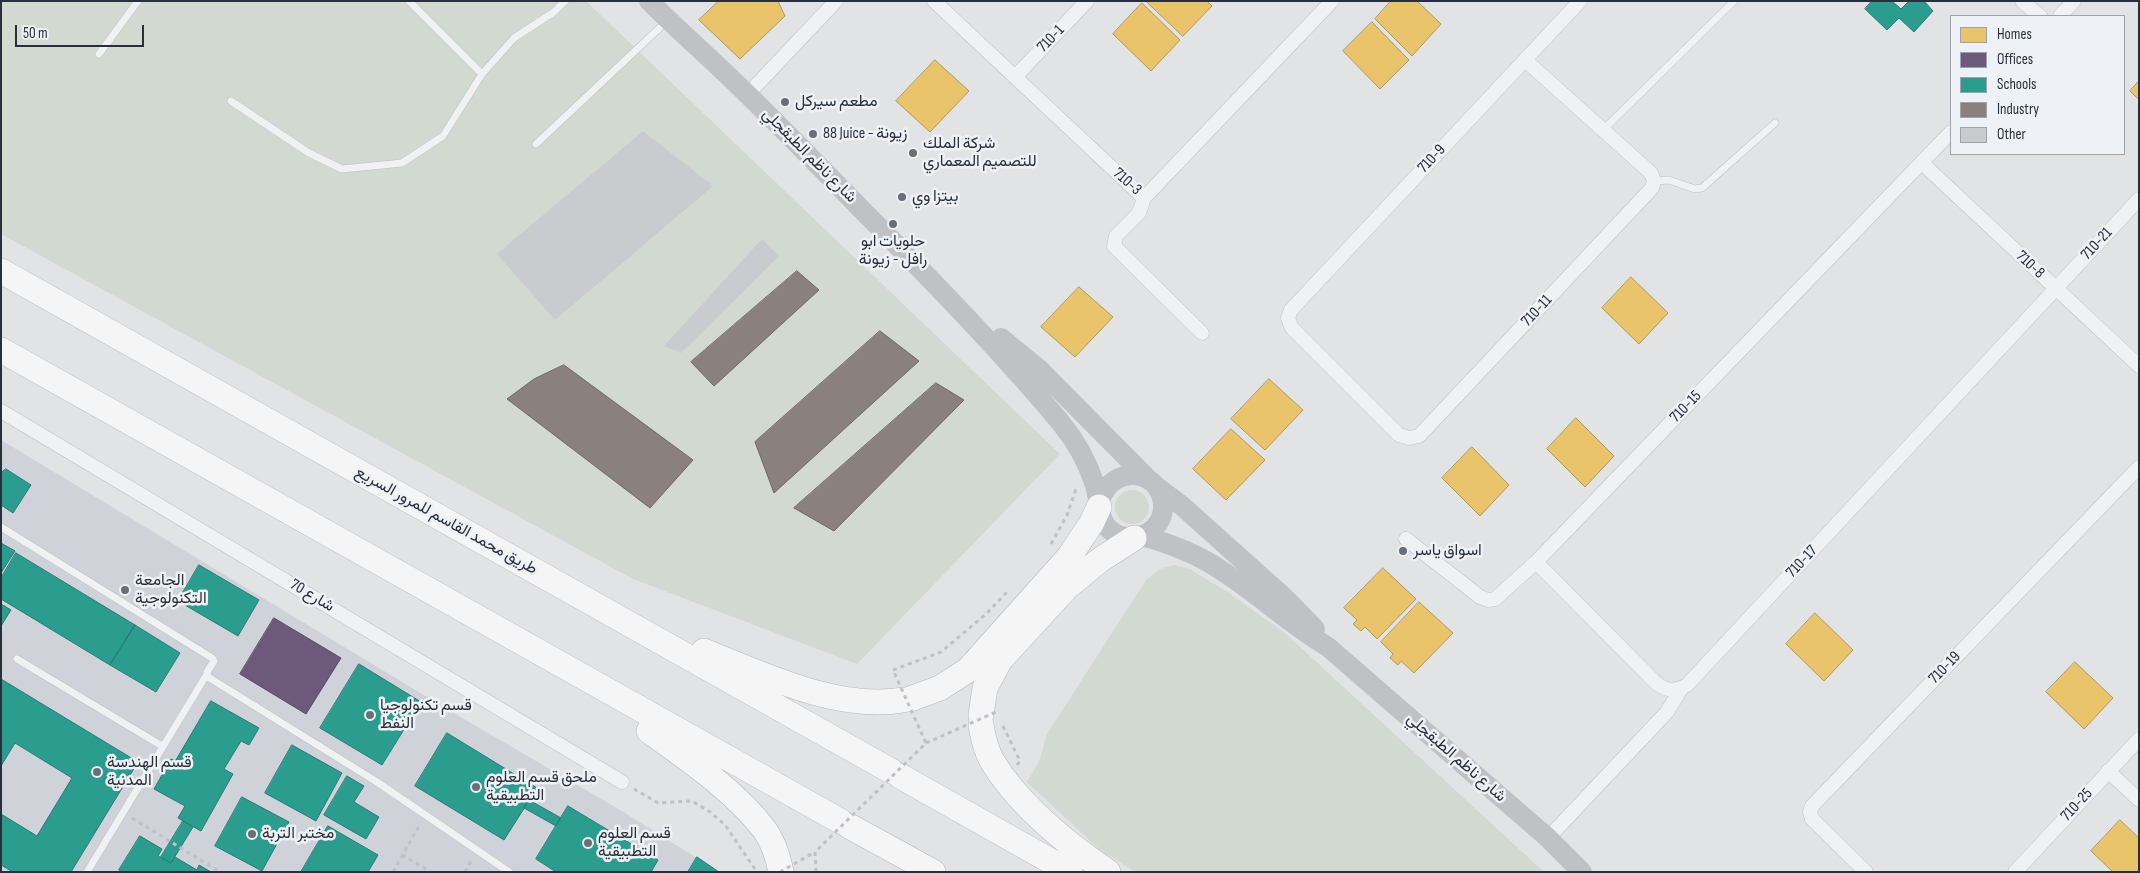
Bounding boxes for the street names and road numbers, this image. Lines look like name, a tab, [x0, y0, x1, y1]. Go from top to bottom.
street label: 710-1	[1033, 21, 1069, 57]
street label: شارع ناظم الطبقجلي	[758, 105, 860, 207]
street label: 710-9	[1414, 141, 1450, 177]
street label: 710-3	[1109, 164, 1145, 200]
street label: 710-21	[2077, 224, 2117, 264]
street label: 710-8	[2012, 247, 2048, 283]
street label: 710-11	[1518, 291, 1556, 331]
street label: 710-15	[1666, 387, 1706, 427]
street label: طريق محمد القاسم للمرور السريع	[352, 463, 540, 579]
street label: 710-17	[1782, 542, 1822, 582]
street label: شارع 70	[286, 575, 338, 617]
street label: 710-19	[1925, 648, 1965, 688]
street label: شارع ناظم الطبقجلي	[1402, 710, 1510, 806]
street label: 710-25	[2057, 785, 2097, 825]

